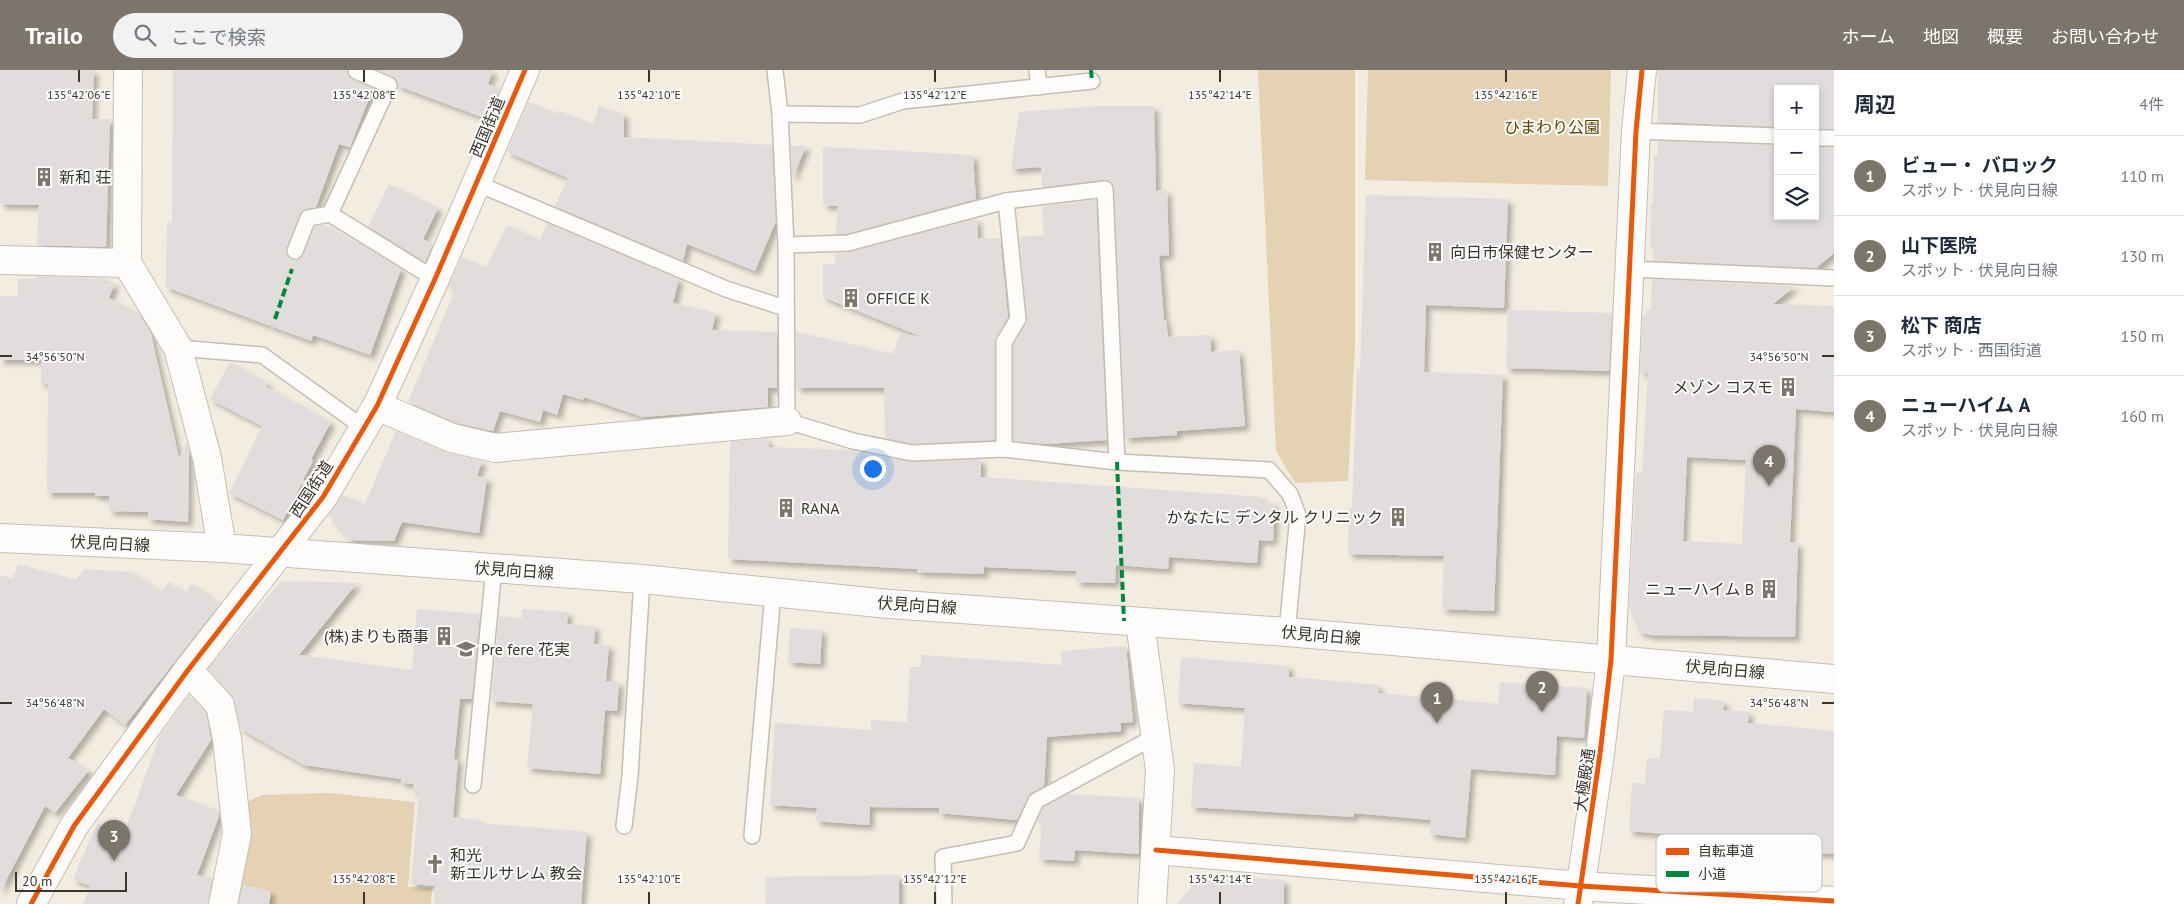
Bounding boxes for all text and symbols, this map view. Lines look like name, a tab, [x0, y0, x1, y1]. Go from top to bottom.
search box	[113, 13, 463, 58]
text: Trailo	[25, 20, 83, 51]
icon: search	[131, 21, 159, 49]
text: ここで検索	[171, 25, 266, 49]
text: ホーム	[1842, 25, 1895, 48]
text: 地図	[1923, 25, 1959, 48]
text: 概要	[1987, 25, 2023, 48]
text: お問い合わせ	[2051, 25, 2159, 48]
map controls	[1774, 85, 1819, 220]
button: +	[1774, 85, 1819, 130]
text: 135°42'06"E	[47, 87, 111, 102]
text: 135°42'08"E	[332, 87, 396, 102]
text: 135°42'10"E	[617, 87, 681, 102]
text: 135°42'12"E	[903, 87, 967, 102]
text: 135°42'14"E	[1188, 87, 1252, 102]
text: 135°42'16"E	[1474, 87, 1538, 102]
text: 周辺	[1854, 91, 1896, 118]
street label: 西国街道	[465, 94, 509, 160]
text: 4件	[2139, 94, 2164, 114]
park label: ひまわり公園	[1504, 117, 1600, 137]
button: −	[1774, 130, 1819, 175]
text: ビュー・ バロック	[1901, 153, 2058, 177]
building icon: 新和 荘	[33, 166, 55, 188]
text: 1	[1865, 166, 1875, 186]
text: 110 m	[2121, 166, 2164, 186]
place label: 新和 荘	[59, 167, 111, 187]
button: layers	[1774, 175, 1819, 220]
text: スポット · 伏見向日線	[1901, 180, 2058, 200]
text: 山下医院	[1901, 233, 1977, 257]
building icon: 向日市保健センター	[1424, 241, 1446, 263]
place label: 向日市保健センター	[1450, 242, 1594, 262]
text: 2	[1865, 246, 1875, 266]
text: 130 m	[2121, 246, 2164, 266]
text: スポット · 伏見向日線	[1901, 260, 2058, 280]
building icon: OFFICE K	[840, 287, 862, 309]
place label: OFFICE K	[866, 288, 930, 308]
text: 松下 商店	[1901, 313, 1982, 337]
text: 3	[1865, 326, 1875, 346]
text: 150 m	[2121, 326, 2164, 346]
text: スポット · 西国街道	[1901, 340, 2042, 360]
text: 34°56'50"N	[25, 349, 85, 364]
text: 34°56'50"N	[1749, 349, 1809, 364]
building icon: メゾン コスモ	[1777, 376, 1799, 398]
place label: メゾン コスモ	[1673, 377, 1773, 397]
text: ニューハイム A	[1901, 393, 2030, 417]
text: 4	[1865, 406, 1875, 426]
text: 160 m	[2121, 406, 2164, 426]
text: スポット · 伏見向日線	[1901, 420, 2058, 440]
pin: 4	[1753, 445, 1785, 486]
your location	[860, 456, 886, 482]
street label: 西国街道	[285, 457, 337, 521]
building icon: RANA	[775, 497, 797, 519]
place label: RANA	[801, 498, 840, 518]
building icon: かなたに デンタル クリニック	[1387, 506, 1409, 528]
place label: かなたに デンタル クリニック	[1166, 507, 1383, 527]
street label: 伏見向日線	[70, 531, 150, 555]
street label: 伏見向日線	[473, 557, 555, 583]
building icon: ニューハイム B	[1758, 578, 1780, 600]
place label: ニューハイム B	[1645, 579, 1754, 599]
street label: 伏見向日線	[876, 592, 958, 618]
street label: 伏見向日線	[1280, 622, 1362, 648]
building icon: (株)まりも商事	[433, 625, 455, 647]
place label: (株)まりも商事	[324, 626, 429, 646]
school or university icon: Pre fere 花実	[455, 638, 477, 660]
place label: Pre fere 花実	[481, 639, 570, 659]
street label: 伏見向日線	[1684, 656, 1766, 682]
pin: 2	[1526, 671, 1558, 712]
pin: 1	[1421, 682, 1453, 723]
text: 34°56'48"N	[25, 695, 85, 710]
text: 34°56'48"N	[1749, 695, 1809, 710]
street label: 大極殿通	[1570, 747, 1598, 813]
pin: 3	[98, 820, 130, 861]
legend	[1656, 834, 1822, 892]
text: 自転車道	[1698, 842, 1754, 860]
place label: 和光 新エルサレム 教会	[450, 845, 582, 883]
church icon: 和光 新エルサレム 教会	[424, 853, 446, 875]
text: 小道	[1698, 865, 1726, 883]
scale bar	[15, 869, 128, 892]
text: 135°42'08"E	[332, 871, 396, 886]
text: 135°42'10"E	[617, 871, 681, 886]
text: 135°42'12"E	[903, 871, 967, 886]
text: 135°42'14"E	[1188, 871, 1252, 886]
text: 135°42'16"E	[1474, 871, 1538, 886]
text: 20 m	[22, 872, 52, 890]

